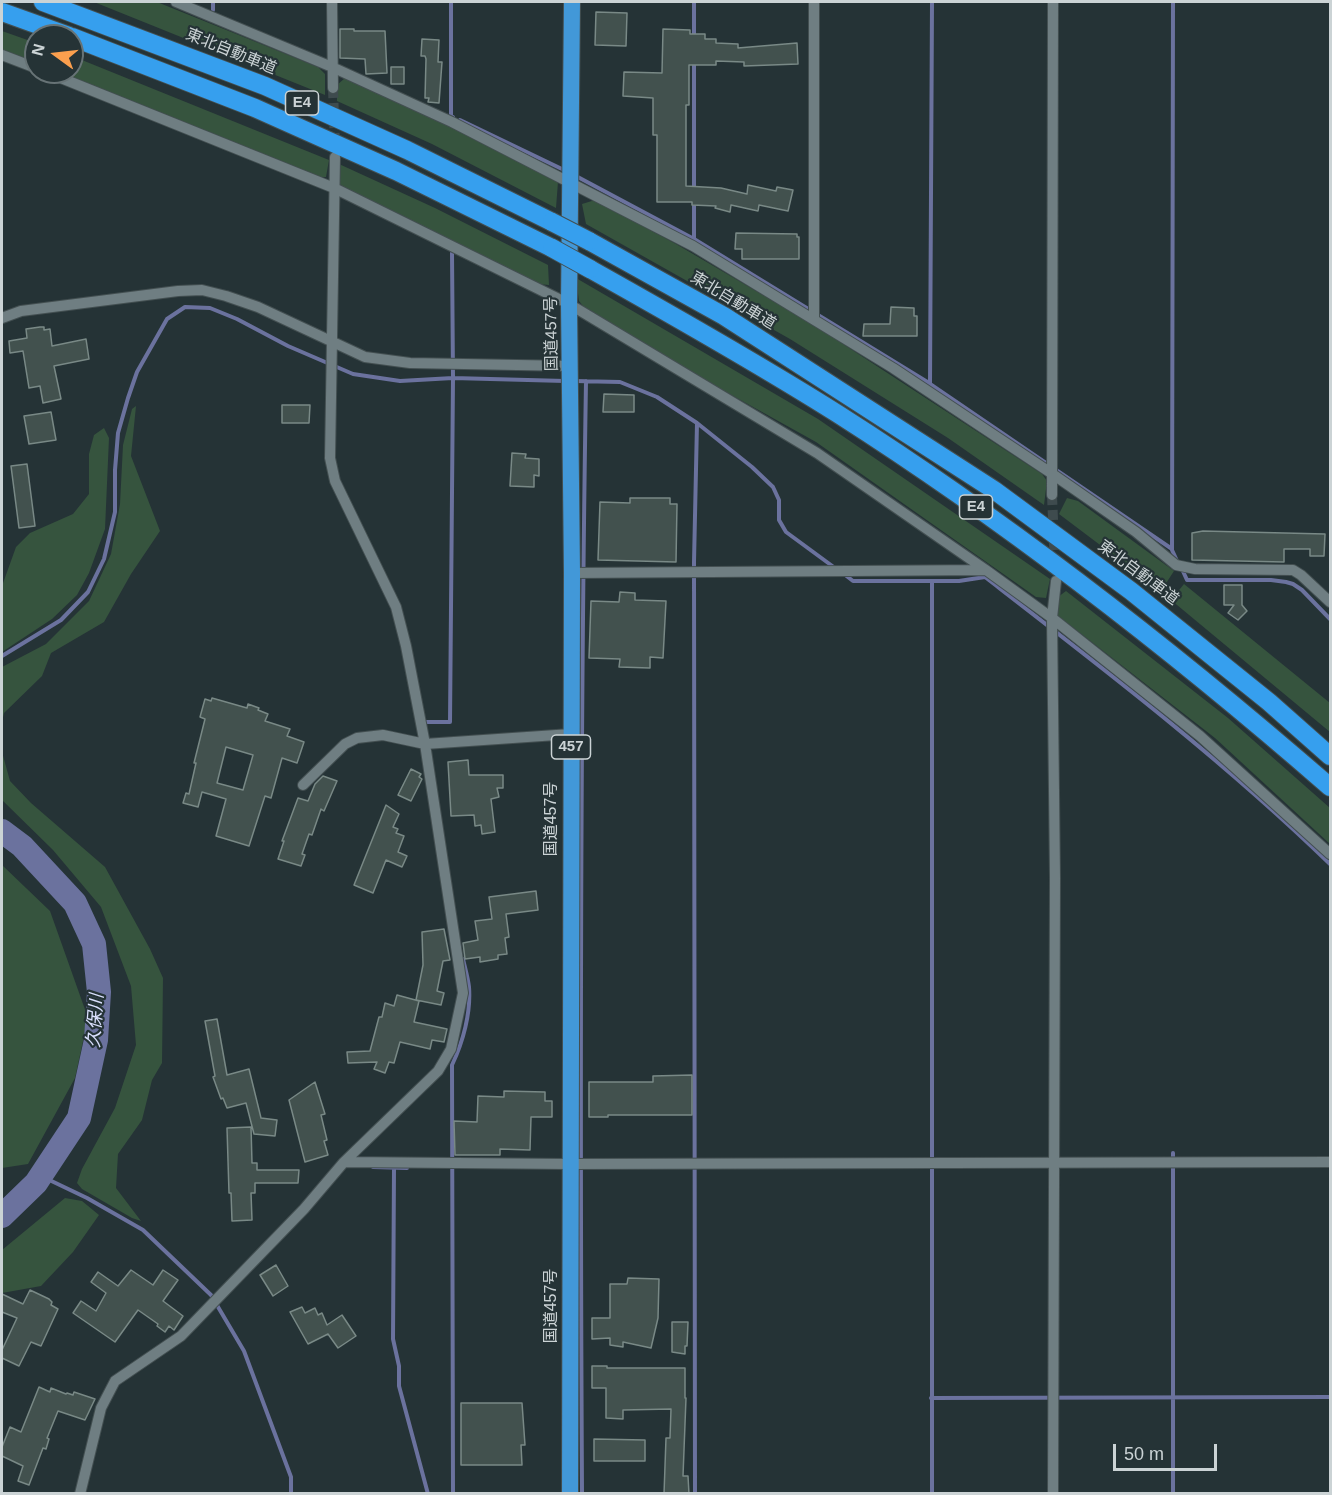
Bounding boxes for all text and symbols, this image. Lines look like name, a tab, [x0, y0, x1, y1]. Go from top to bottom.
north arrow	[24, 24, 84, 84]
street label: 東北自動車道	[183, 25, 279, 79]
text: N	[28, 42, 48, 58]
road number: E4	[286, 91, 318, 115]
street label: 東北自動車道	[687, 268, 779, 334]
street label: 国道457号	[542, 296, 562, 372]
road number: E4	[960, 495, 992, 519]
street label: 東北自動車道	[1094, 536, 1182, 610]
road number: 457	[552, 735, 590, 759]
street label: 国道457号	[542, 782, 562, 856]
water label: 久保川	[83, 993, 109, 1049]
street label: 国道457号	[542, 1269, 562, 1343]
scale bar	[1116, 1432, 1220, 1470]
text: 50 m	[1124, 1444, 1164, 1464]

